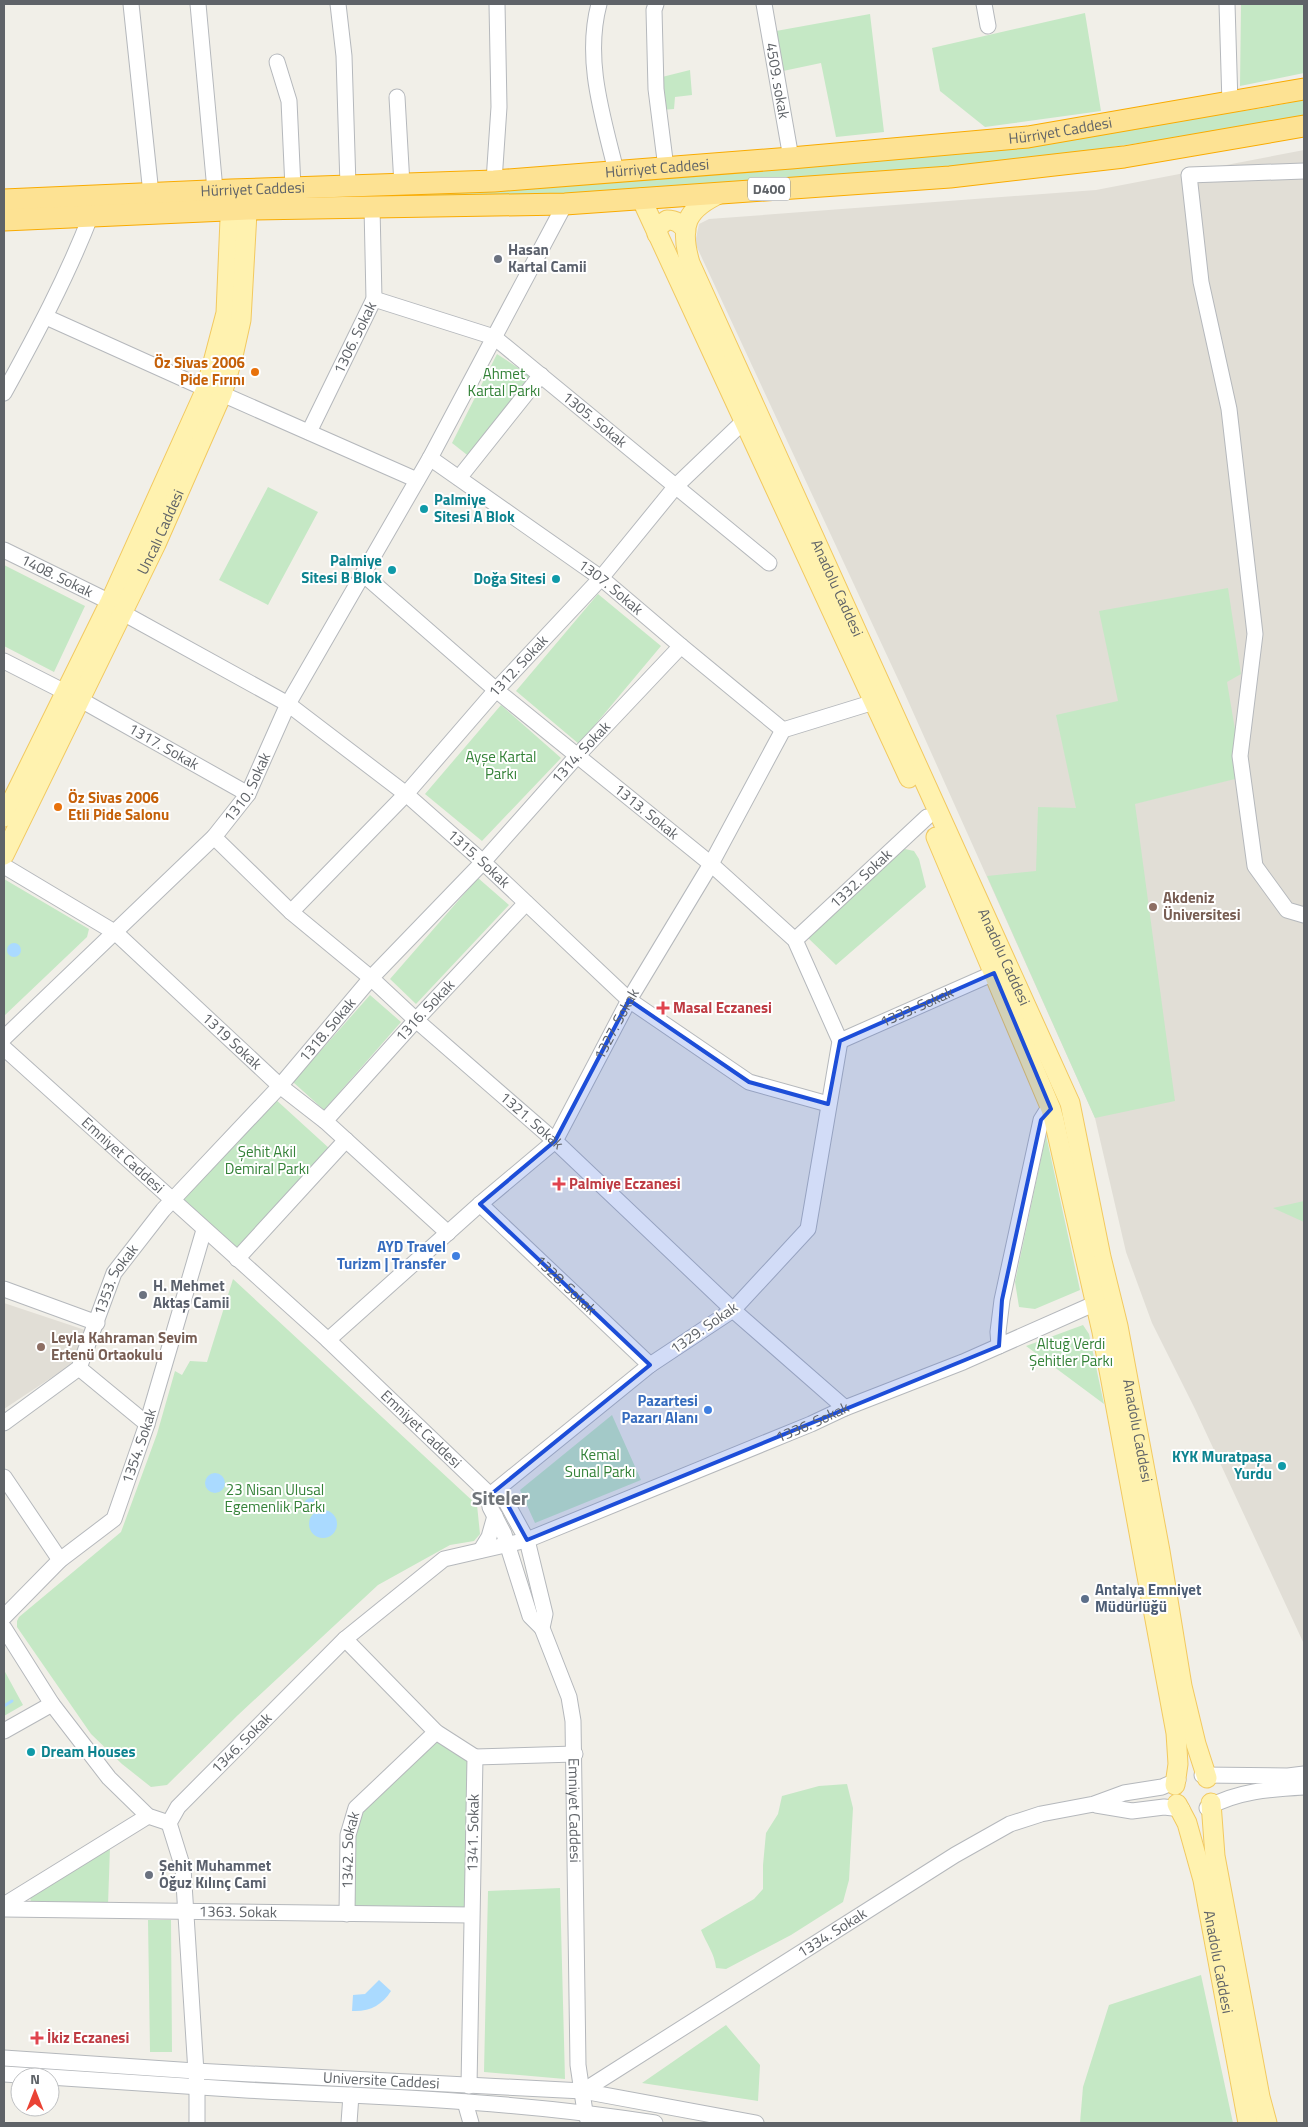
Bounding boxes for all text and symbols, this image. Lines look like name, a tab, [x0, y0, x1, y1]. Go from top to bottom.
street label: 4509. sokak	[760, 41, 796, 121]
street label: Hürriyet Caddesi	[1008, 111, 1114, 150]
street label: Hürriyet Caddesi	[604, 152, 710, 183]
street label: Hürriyet Caddesi	[200, 175, 305, 202]
road number: D400	[748, 178, 790, 200]
place label: Hasan Kartal Camii	[508, 238, 587, 278]
marker: Hasan Kartal Camii	[492, 253, 504, 265]
street label: 1306. Sokak	[327, 297, 382, 378]
place label: Öz Sivas 2006 Pide Fırını	[154, 351, 245, 391]
park label: Ahmet Kartal Parkı	[468, 362, 540, 402]
marker: Öz Sivas 2006 Pide Fırını	[249, 366, 261, 378]
street label: 1305. Sokak	[557, 386, 632, 453]
street label: Uncalı Caddesi	[131, 486, 190, 578]
place label: Palmiye Sitesi A Blok	[434, 488, 515, 528]
marker: Palmiye Sitesi A Blok	[418, 503, 430, 515]
street label: Anadolu Caddesi	[805, 535, 870, 640]
street label: 1408. Sokak	[17, 548, 97, 603]
place label: Palmiye Sitesi B Blok	[301, 549, 382, 589]
street label: 1307. Sokak	[573, 553, 649, 620]
marker: Palmiye Sitesi B Blok	[386, 564, 398, 576]
place label: Doğa Sitesi	[473, 567, 546, 590]
marker: Doğa Sitesi	[550, 573, 562, 585]
street label: 1312. Sokak	[483, 629, 553, 702]
street label: 1314. Sokak	[546, 716, 615, 789]
street label: 1317. Sokak	[124, 717, 204, 775]
park label: Ayşe Kartal Parkı	[465, 745, 537, 785]
street label: 1310. Sokak	[218, 748, 276, 827]
street label: 1313. Sokak	[609, 778, 684, 845]
place label: Öz Sivas 2006 Etli Pide Salonu	[68, 786, 169, 826]
marker: Öz Sivas 2006 Etli Pide Salonu	[52, 801, 64, 813]
street label: 1315. Sokak	[442, 823, 516, 893]
street label: 1332. Sokak	[824, 843, 897, 913]
place label: Akdeniz Üniversitesi	[1163, 886, 1241, 926]
marker: Akdeniz Üniversitesi	[1147, 901, 1159, 913]
street label: Anadolu Caddesi	[972, 904, 1036, 1009]
street label: 1316. Sokak	[390, 974, 460, 1047]
street label: 1333. Sokak	[876, 980, 957, 1033]
street label: 1327. Sokak	[588, 984, 645, 1064]
street label: 1318. Sokak	[293, 992, 361, 1067]
place label: Masal Eczanesi	[673, 996, 772, 1019]
marker: Masal Eczanesi	[657, 1002, 669, 1014]
street label: 1319 Sokak	[197, 1007, 267, 1075]
street label: 1321. Sokak	[495, 1086, 569, 1154]
street label: Emniyet Caddesi	[77, 1111, 170, 1198]
park label: Şehit Akil Demiral Parkı	[225, 1140, 309, 1180]
place label: Palmiye Eczanesi	[569, 1172, 681, 1195]
marker: Palmiye Eczanesi	[553, 1178, 565, 1190]
place label: AYD Travel Turizm | Transfer	[337, 1235, 446, 1275]
street label: 1353. Sokak	[87, 1239, 143, 1318]
marker: AYD Travel Turizm | Transfer	[450, 1250, 462, 1262]
street label: 1328. Sokak	[530, 1250, 602, 1320]
place label: H. Mehmet Aktaş Camii	[153, 1274, 229, 1314]
marker: H. Mehmet Aktaş Camii	[137, 1289, 149, 1301]
street label: 1329. Sokak	[665, 1296, 742, 1359]
place label: Leyla Kahraman Sevim Ertenü Ortaokulu	[51, 1326, 198, 1366]
park label: Altuğ Verdi Şehitler Parkı	[1029, 1332, 1113, 1372]
marker: Leyla Kahraman Sevim Ertenü Ortaokulu	[35, 1341, 47, 1353]
street label: Anadolu Caddesi	[1117, 1377, 1159, 1484]
street label: Emniyet Caddesi	[376, 1384, 467, 1473]
place label: Pazartesi Pazarı Alanı	[621, 1389, 698, 1429]
street label: 1336. Sokak	[772, 1396, 853, 1448]
marker: Pazartesi Pazarı Alanı	[702, 1404, 714, 1416]
street label: 1354. Sokak	[115, 1405, 162, 1486]
park label: Kemal Sunal Parkı	[565, 1443, 635, 1483]
place label: KYK Muratpaşa Yurdu	[1172, 1445, 1272, 1485]
marker: KYK Muratpaşa Yurdu	[1276, 1460, 1288, 1472]
park label: 23 Nisan Ulusal Egemenlik Parkı	[225, 1478, 325, 1518]
district label: Siteler	[472, 1482, 529, 1513]
place label: Antalya Emniyet Müdürlüğü	[1095, 1578, 1202, 1618]
marker: Antalya Emniyet Müdürlüğü	[1079, 1593, 1091, 1605]
street label: 1346. Sokak	[205, 1707, 277, 1779]
place label: Dream Houses	[41, 1740, 136, 1763]
marker: Dream Houses	[25, 1746, 37, 1758]
street label: Emniyet Caddesi	[563, 1758, 587, 1863]
street label: 1341. Sokak	[460, 1794, 485, 1872]
street label: 1342. Sokak	[335, 1809, 365, 1889]
place label: Şehit Muhammet Oğuz Kılınç Cami	[159, 1854, 272, 1894]
marker: Şehit Muhammet Oğuz Kılınç Cami	[143, 1869, 155, 1881]
street label: 1363. Sokak	[199, 1900, 277, 1924]
street label: 1334. Sokak	[793, 1902, 871, 1963]
street label: Anadolu Caddesi	[1198, 1908, 1239, 2015]
place label: İkiz Eczanesi	[47, 2026, 129, 2049]
marker: İkiz Eczanesi	[31, 2032, 43, 2044]
street label: Universite Caddesi	[322, 2066, 440, 2095]
north arrow	[10, 2067, 60, 2117]
text: N	[30, 2068, 40, 2089]

